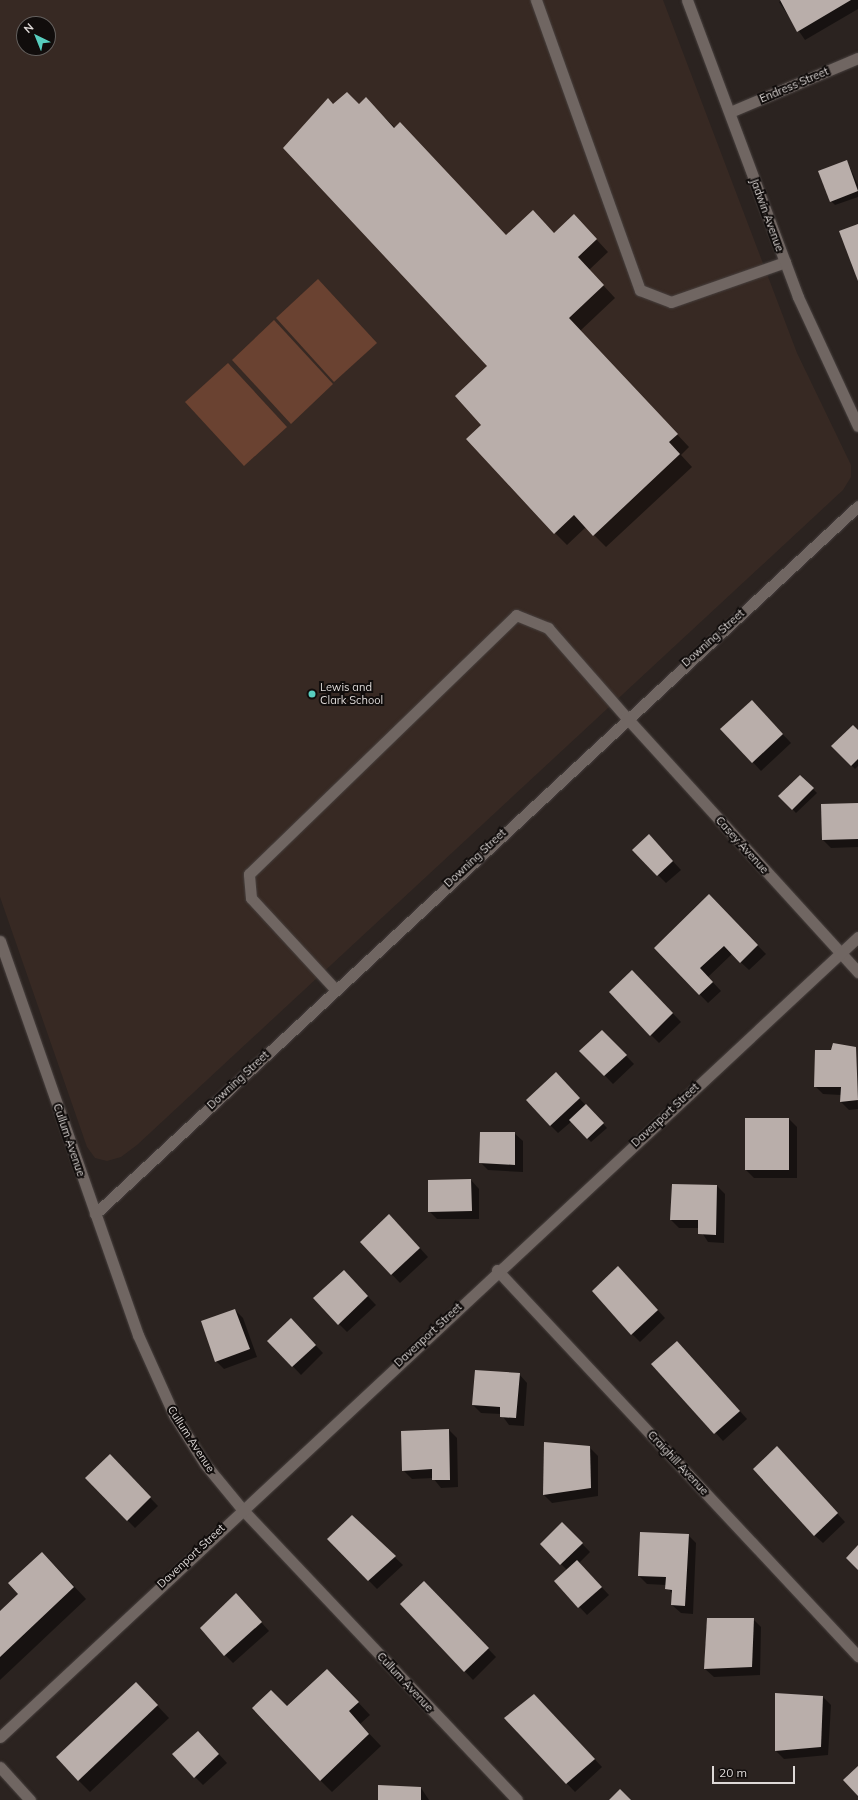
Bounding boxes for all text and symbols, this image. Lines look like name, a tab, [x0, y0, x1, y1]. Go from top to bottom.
north arrow	[16, 16, 56, 56]
text: N	[21, 20, 36, 36]
street label: Endress Street	[758, 65, 830, 105]
street label: Jadwin Avenue	[748, 177, 786, 253]
street label: Downing Street	[679, 607, 747, 669]
place label: Lewis and Clark School	[320, 681, 383, 707]
marker: Lewis and Clark School	[307, 689, 317, 699]
street label: Casey Avenue	[713, 814, 771, 876]
street label: Downing Street	[441, 826, 509, 890]
street label: Downing Street	[204, 1048, 272, 1112]
street label: Davenport Street	[629, 1080, 701, 1150]
street label: Cullum Avenue	[50, 1102, 88, 1178]
street label: Davenport Street	[392, 1300, 464, 1370]
street label: Cullum Avenue	[165, 1403, 217, 1475]
street label: Craighill Avenue	[645, 1428, 711, 1498]
street label: Davenport Street	[155, 1521, 227, 1591]
street label: Cullum Avenue	[374, 1650, 436, 1714]
scale bar	[714, 1758, 797, 1784]
text: 20 m	[719, 1765, 747, 1780]

